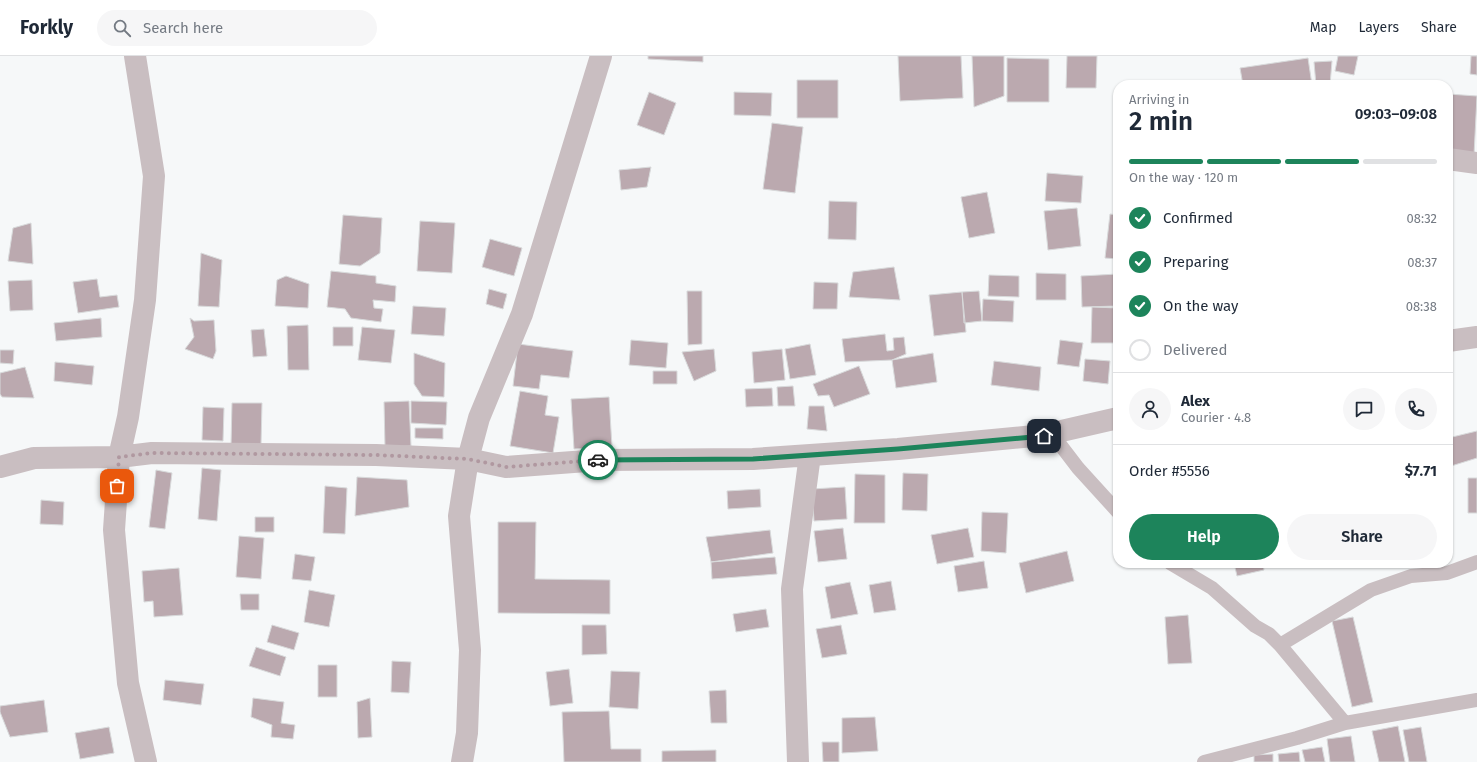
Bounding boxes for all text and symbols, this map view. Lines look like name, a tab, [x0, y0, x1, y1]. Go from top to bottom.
search box	[97, 10, 377, 46]
text: Forkly	[20, 16, 73, 39]
icon: search	[111, 17, 133, 39]
text: Search here	[143, 19, 223, 37]
text: Map	[1310, 19, 1336, 36]
text: Layers	[1358, 19, 1399, 36]
text: Share	[1421, 19, 1457, 36]
text: Arriving in	[1129, 92, 1189, 107]
text: 09:03–09:08	[1355, 105, 1437, 123]
text: 2 min	[1129, 106, 1193, 137]
text: On the way · 120 m	[1129, 170, 1238, 185]
icon: check	[1129, 207, 1151, 229]
text: Confirmed	[1163, 209, 1233, 227]
text: 08:32	[1407, 211, 1437, 226]
icon: check	[1129, 251, 1151, 273]
text: Preparing	[1163, 253, 1228, 271]
text: 08:37	[1407, 255, 1437, 270]
icon: check	[1129, 295, 1151, 317]
text: On the way	[1163, 297, 1238, 315]
text: 08:38	[1406, 299, 1437, 314]
text: Delivered	[1163, 341, 1227, 359]
button: person	[1129, 388, 1171, 430]
button: chat	[1343, 388, 1385, 430]
button: phone	[1395, 388, 1437, 430]
text: Alex	[1181, 392, 1210, 410]
text: Courier · 4.8	[1181, 410, 1251, 425]
pin	[1027, 419, 1061, 453]
icon: home	[1033, 425, 1055, 447]
courier	[578, 440, 618, 480]
icon: car	[587, 449, 609, 471]
text: Order #5556	[1129, 462, 1210, 480]
text: $7.71	[1405, 462, 1437, 480]
pin	[100, 469, 134, 503]
icon: bag	[106, 475, 128, 497]
button: Help	[1129, 514, 1279, 560]
button: Share	[1287, 514, 1437, 560]

